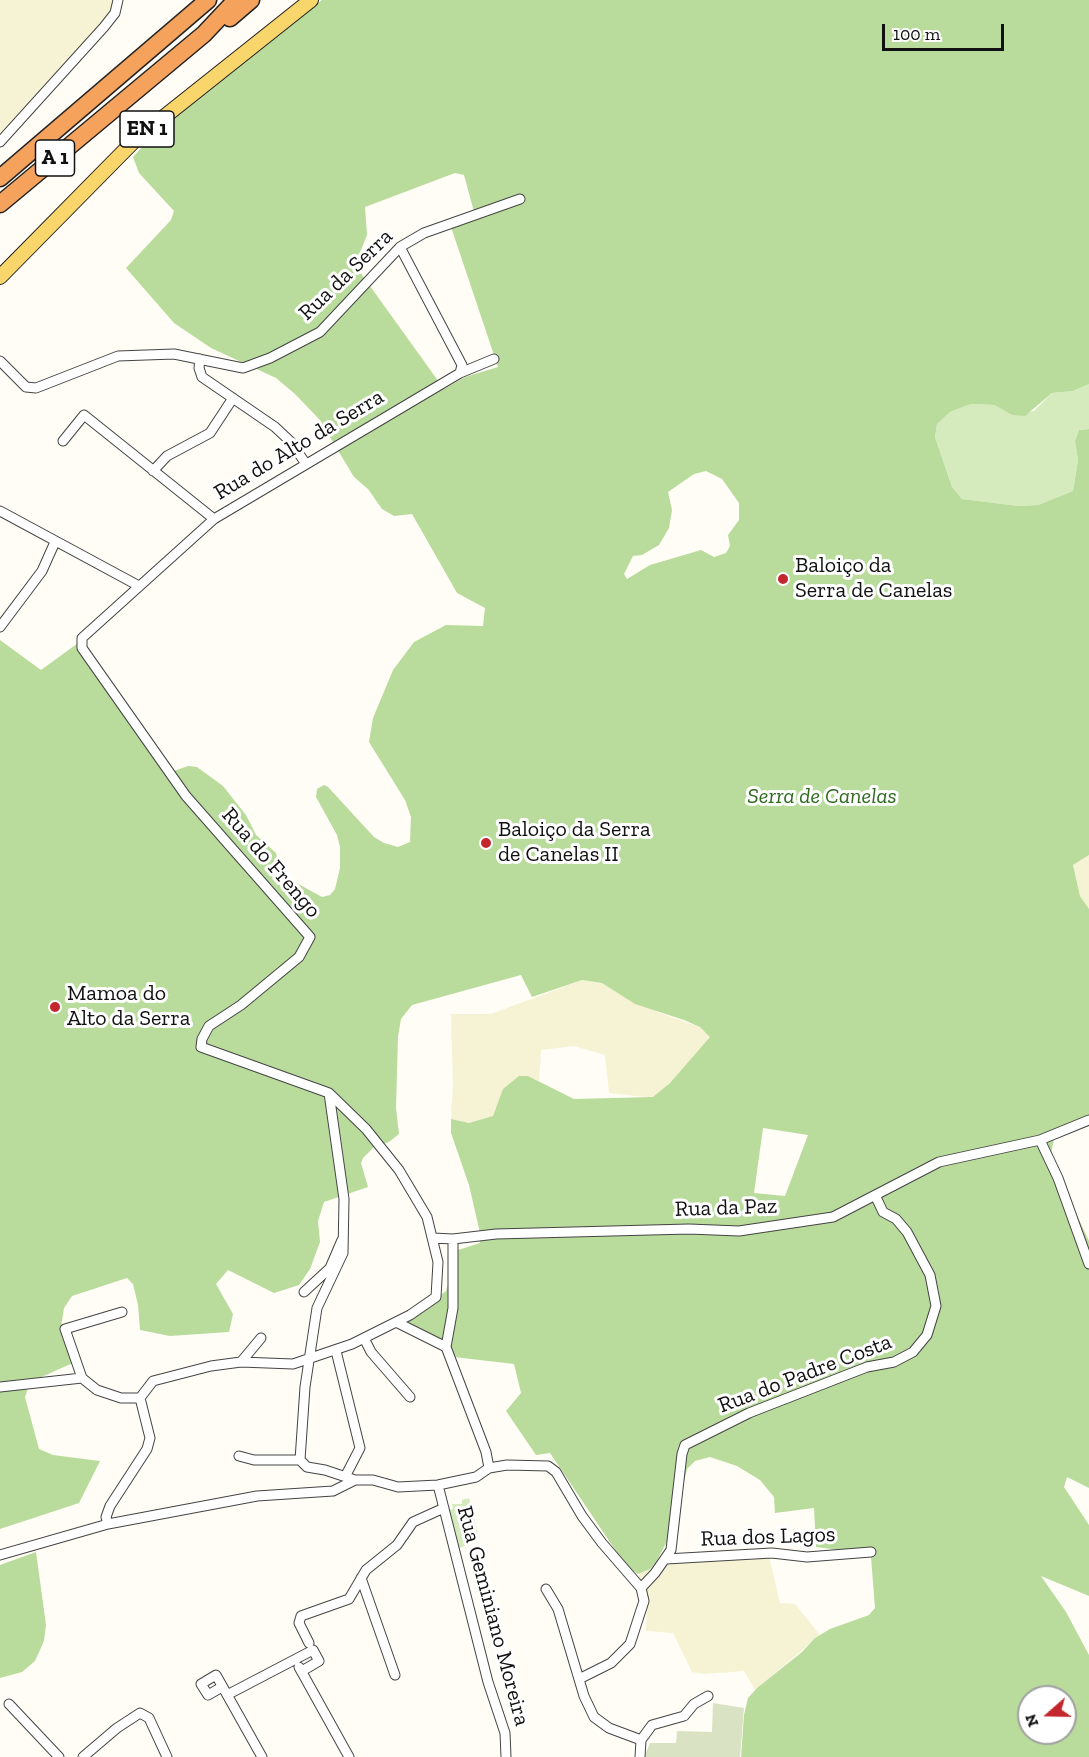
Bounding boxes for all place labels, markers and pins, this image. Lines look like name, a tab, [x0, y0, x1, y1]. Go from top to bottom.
place label: Baloiço da Serra de Canelas	[795, 553, 952, 604]
marker: Baloiço da Serra de Canelas	[776, 572, 790, 586]
place label: Baloiço da Serra de Canelas II	[498, 817, 651, 868]
marker: Baloiço da Serra de Canelas II	[479, 836, 493, 850]
place label: Mamoa do Alto da Serra	[67, 981, 190, 1032]
marker: Mamoa do Alto da Serra	[48, 1000, 62, 1014]

